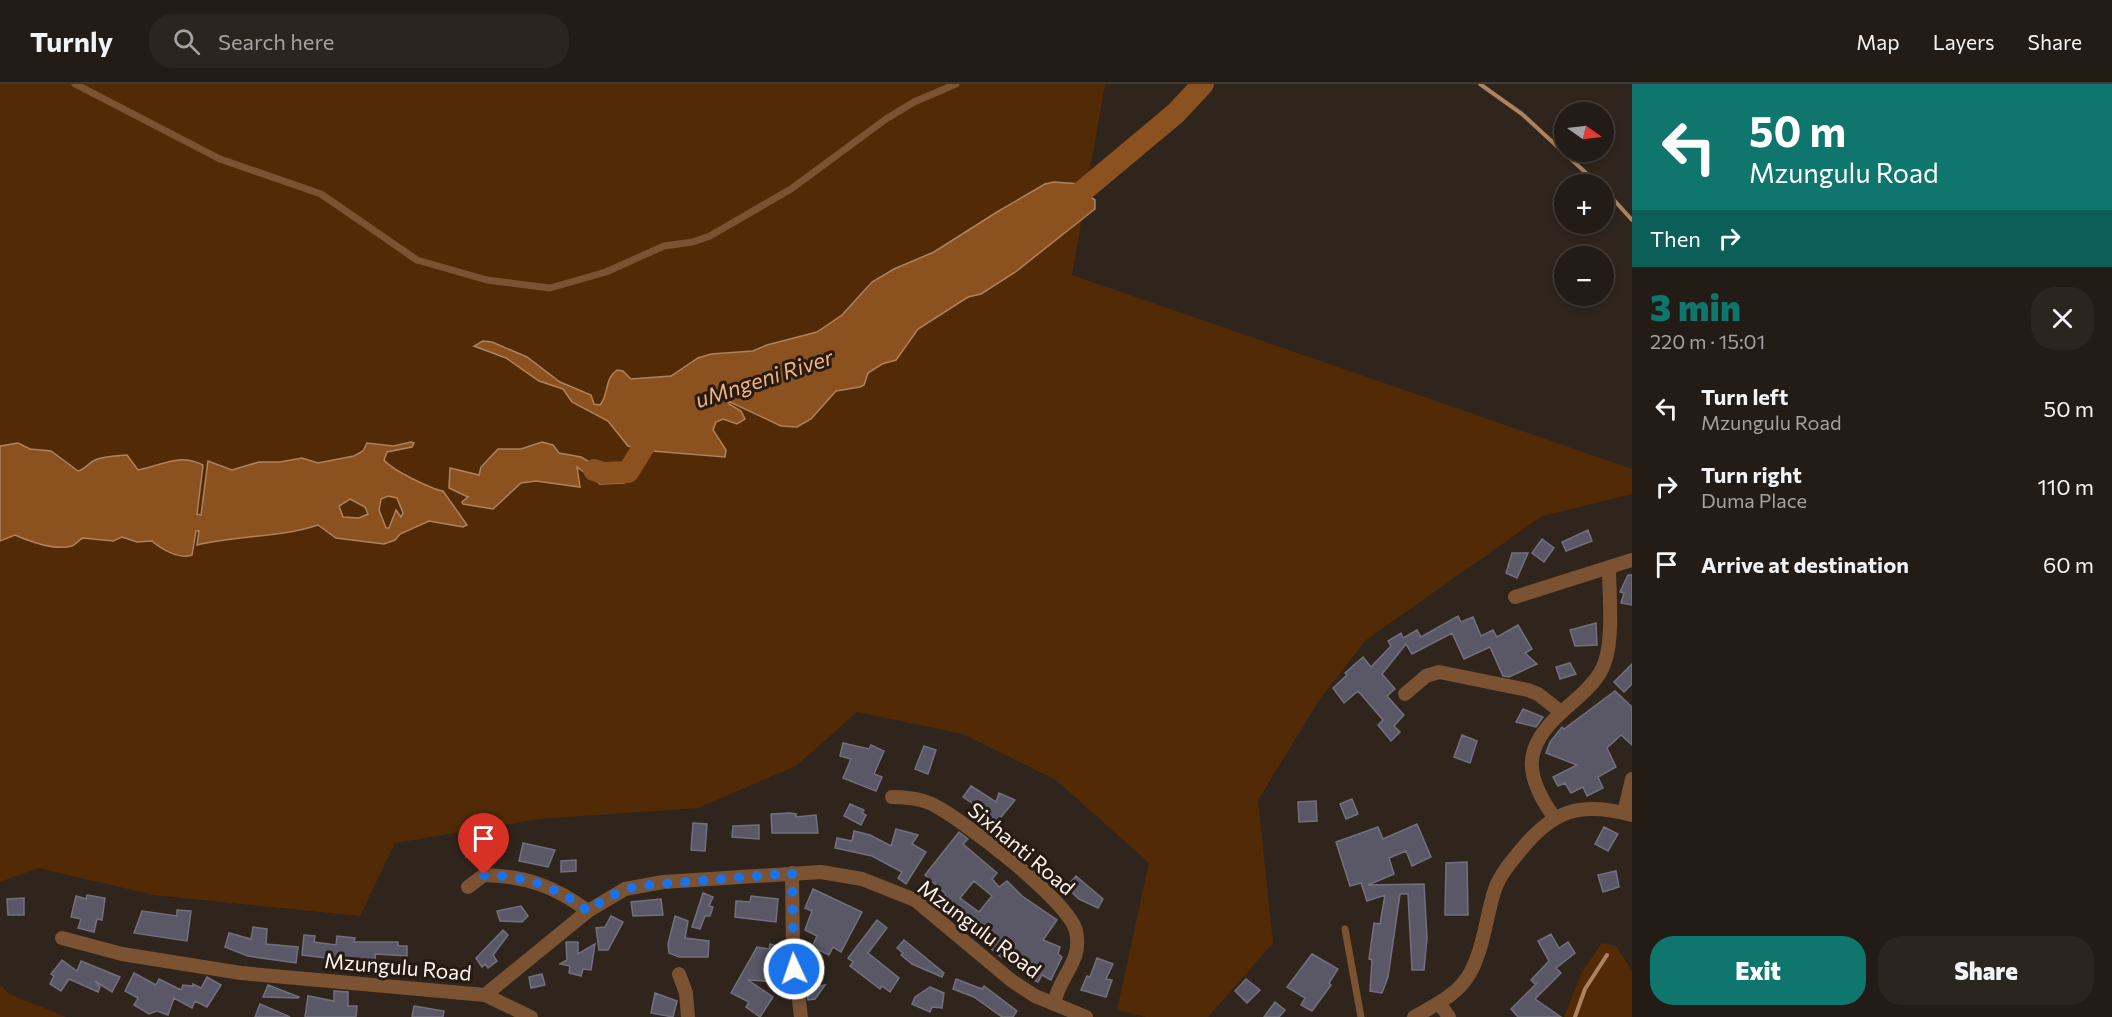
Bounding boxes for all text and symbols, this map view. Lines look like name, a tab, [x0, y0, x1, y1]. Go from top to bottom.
search box	[149, 14, 569, 68]
text: Turnly	[30, 24, 113, 58]
icon: search	[170, 25, 203, 58]
text: Search here	[218, 28, 334, 55]
text: Map	[1856, 29, 1900, 54]
text: Layers	[1933, 29, 1995, 54]
text: Share	[2028, 29, 2082, 54]
north arrow	[1554, 102, 1614, 162]
map controls	[1554, 102, 1614, 306]
text: 50 m	[1749, 104, 1846, 156]
icon: left	[1650, 108, 1728, 186]
text: Mzungulu Road	[1749, 156, 1939, 189]
button: +	[1554, 174, 1614, 234]
icon: right	[1713, 222, 1746, 255]
text: Then	[1650, 225, 1701, 252]
button: −	[1554, 246, 1614, 306]
text: 3 min	[1650, 284, 1741, 328]
button: close	[2031, 287, 2094, 350]
text: 220 m · 15:01	[1650, 329, 1765, 353]
water label: uMngeni River	[692, 343, 838, 413]
text: Turn left	[1701, 383, 1788, 410]
icon: left	[1650, 392, 1683, 425]
text: 50 m	[2044, 395, 2094, 422]
text: Mzungulu Road	[1701, 410, 1842, 434]
text: Turn right	[1701, 461, 1802, 488]
icon: right	[1650, 470, 1683, 503]
text: 110 m	[2037, 473, 2094, 500]
text: Duma Place	[1701, 488, 1807, 512]
icon: arrive	[1650, 548, 1683, 581]
text: Arrive at destination	[1701, 551, 1909, 578]
text: 60 m	[2043, 551, 2094, 578]
street label: Sixhanti Road	[964, 796, 1080, 900]
pin	[458, 813, 509, 875]
icon: arrive	[467, 822, 500, 855]
street label: Mzungulu Road	[914, 874, 1046, 982]
button: Exit	[1650, 936, 1866, 1005]
button: Share	[1878, 936, 2094, 1005]
position arrow	[762, 937, 826, 1001]
street label: Mzungulu Road	[323, 947, 473, 985]

